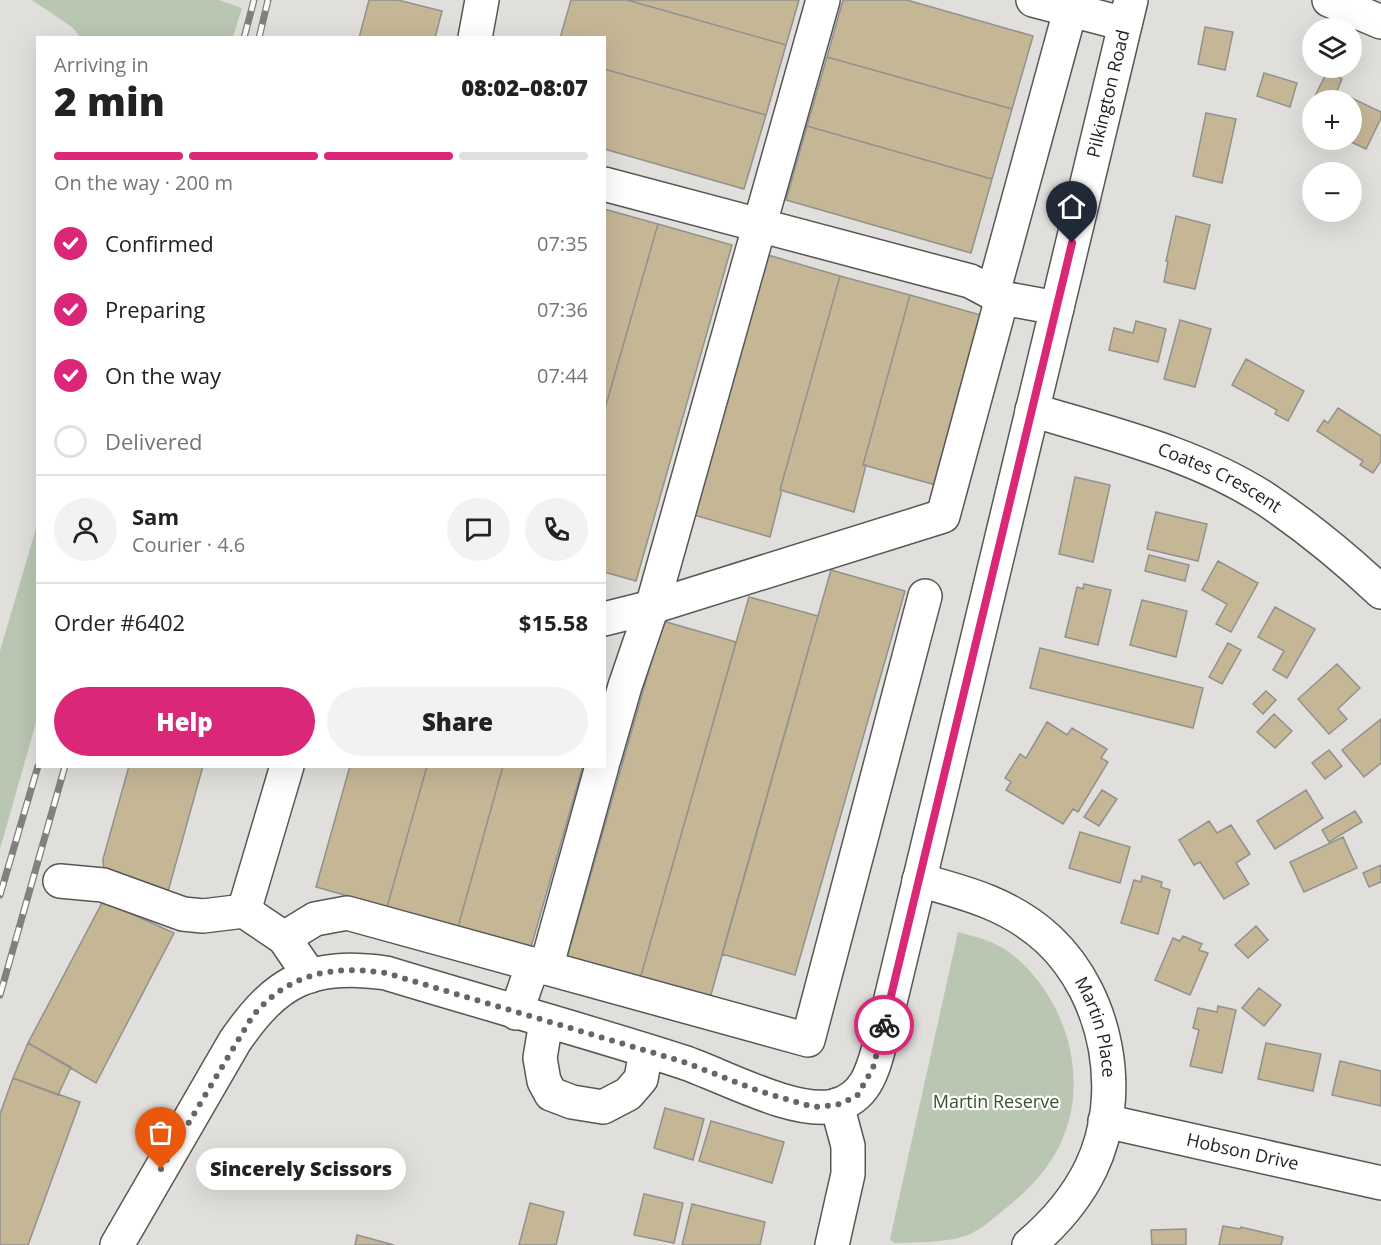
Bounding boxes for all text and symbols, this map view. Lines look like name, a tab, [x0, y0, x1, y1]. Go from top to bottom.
map controls	[1302, 18, 1362, 222]
button: layers	[1302, 18, 1362, 78]
street label: Pilkington Road	[1081, 27, 1134, 160]
text: Arriving in	[54, 51, 149, 78]
text: 08:02–08:07	[461, 72, 588, 102]
text: 2 min	[54, 74, 165, 127]
button: +	[1302, 90, 1362, 150]
button: −	[1302, 162, 1362, 222]
text: On the way · 200 m	[54, 169, 233, 196]
pin	[1046, 181, 1097, 243]
icon: home	[1055, 190, 1088, 223]
icon: check	[54, 227, 87, 260]
text: Confirmed	[105, 228, 214, 258]
text: 07:35	[537, 230, 588, 257]
icon: check	[54, 293, 87, 326]
text: Preparing	[105, 294, 205, 324]
text: 07:36	[537, 296, 588, 323]
icon: check	[54, 359, 87, 392]
text: On the way	[105, 360, 221, 390]
text: 07:44	[537, 362, 588, 389]
text: Delivered	[105, 426, 203, 456]
street label: Coates Crescent	[1155, 436, 1287, 518]
button: person	[54, 498, 117, 561]
button: chat	[447, 498, 510, 561]
button: phone	[525, 498, 588, 561]
text: Sam	[132, 501, 179, 531]
text: Courier · 4.6	[132, 531, 245, 558]
text: Order #6402	[54, 607, 185, 637]
text: $15.58	[519, 607, 588, 637]
button: Help	[54, 687, 315, 756]
button: Share	[327, 687, 588, 756]
street label: Martin Place	[1070, 972, 1122, 1078]
courier	[854, 995, 914, 1055]
icon: bike	[868, 1009, 901, 1042]
park label: Martin Reserve	[933, 1089, 1059, 1113]
pin	[135, 1107, 186, 1169]
icon: bag	[144, 1116, 177, 1149]
street label: Hobson Drive	[1184, 1127, 1301, 1175]
callout: Sincerely Scissors	[197, 1148, 407, 1190]
text: Sincerely Scissors	[210, 1155, 392, 1182]

